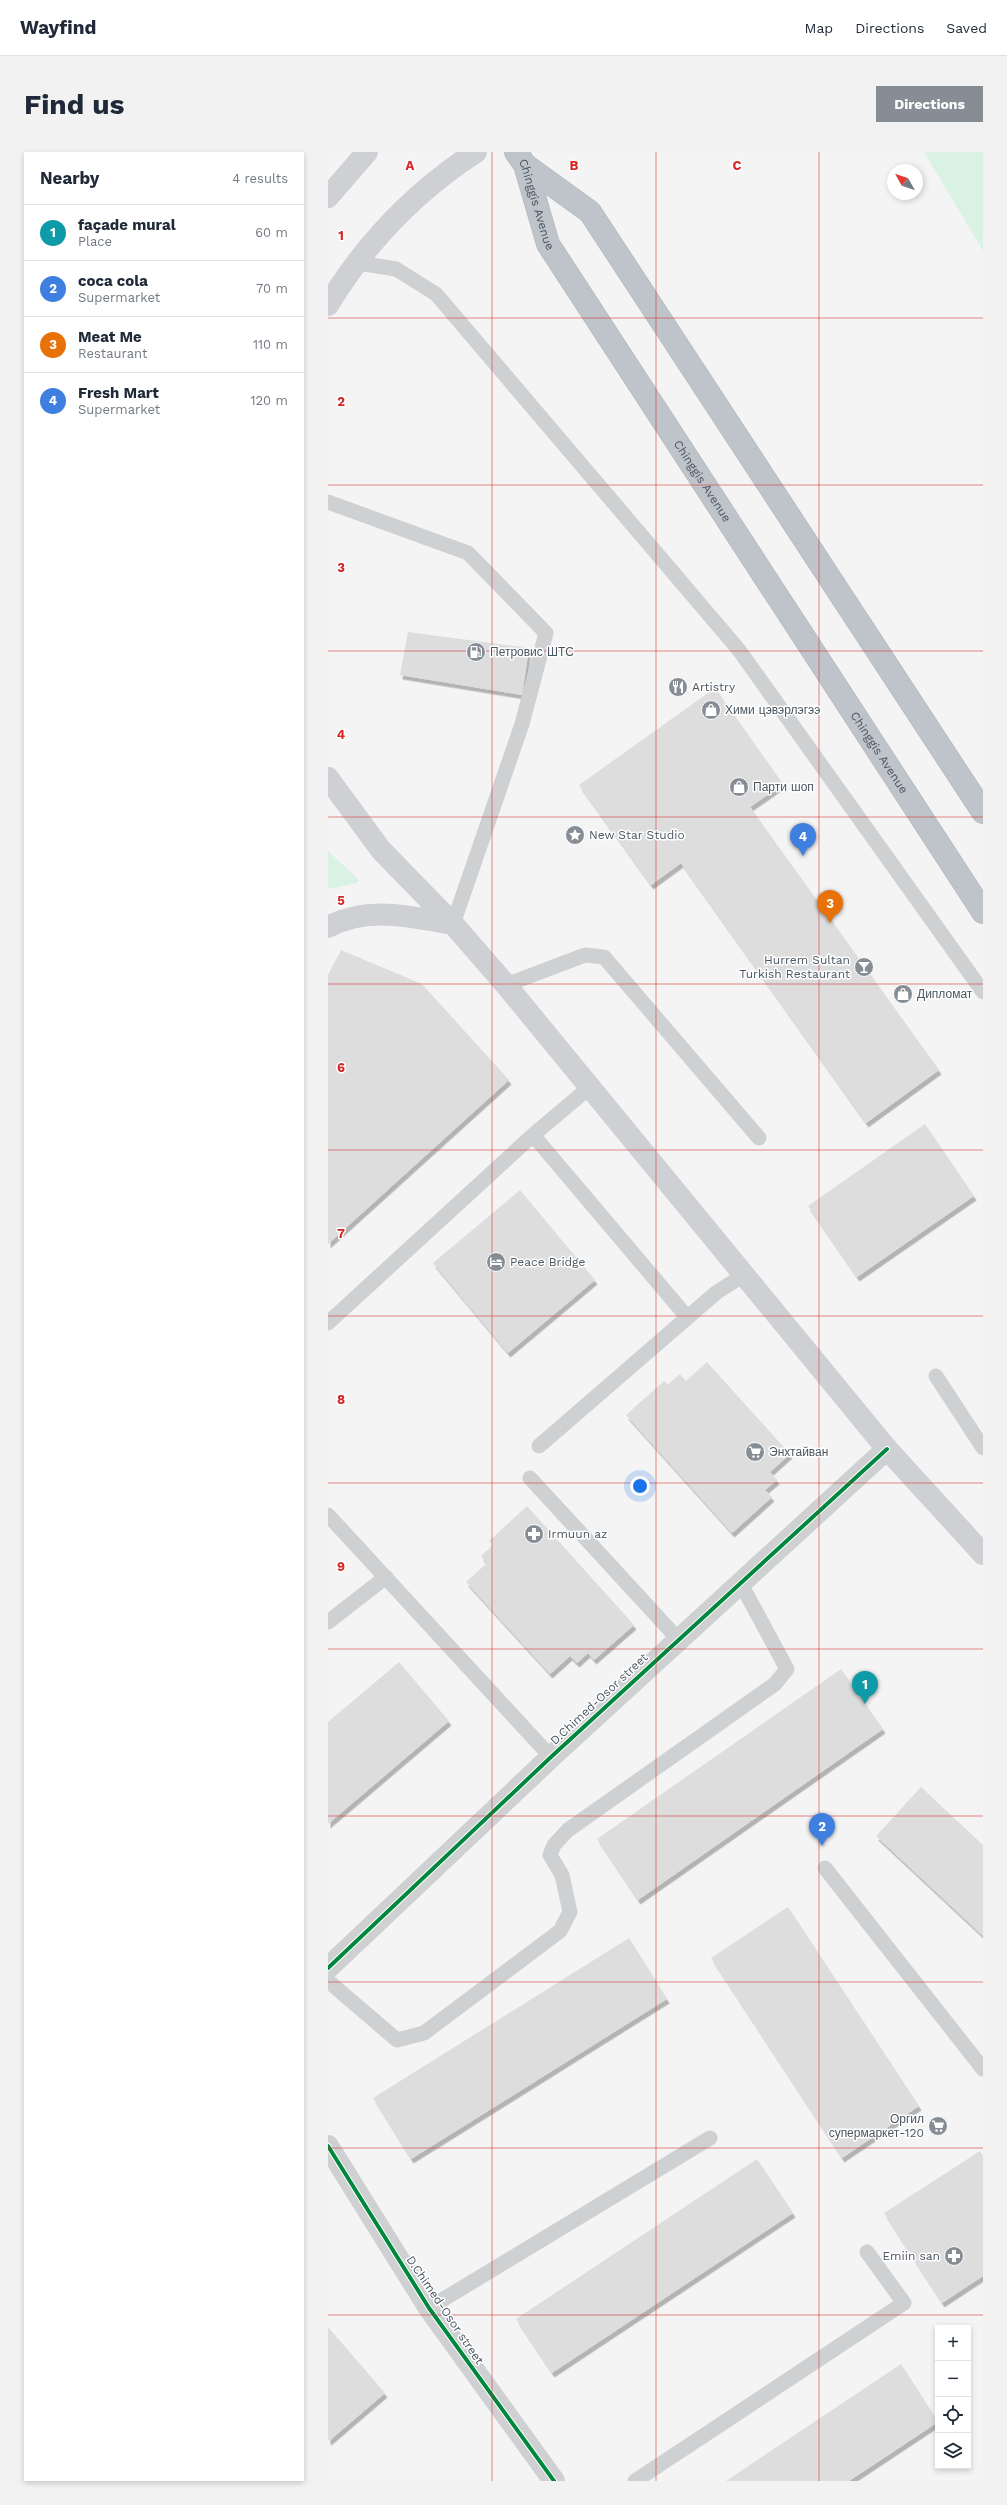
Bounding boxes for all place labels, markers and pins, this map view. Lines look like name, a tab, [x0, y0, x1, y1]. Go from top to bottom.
fuel station icon: Петровис ШТС	[465, 641, 487, 663]
place label: Петровис ШТС	[490, 645, 574, 659]
restaurant icon: Artistry	[667, 676, 689, 698]
place label: Artistry	[692, 680, 736, 694]
shop icon: Хими цэвэрлэгээ	[700, 699, 722, 721]
place label: Хими цэвэрлэгээ	[725, 703, 820, 717]
shop icon: Парти шоп	[728, 776, 750, 798]
place label: Парти шоп	[753, 780, 814, 794]
pin: 4	[790, 823, 816, 856]
place icon: New Star Studio	[564, 824, 586, 846]
place label: New Star Studio	[589, 828, 685, 842]
pin: 3	[817, 890, 843, 923]
place label: Hurrem Sultan Turkish Restaurant	[739, 953, 850, 981]
bar icon: Hurrem Sultan Turkish Restaurant	[853, 956, 875, 978]
shop icon: Дипломат	[892, 983, 914, 1005]
place label: Дипломат	[917, 987, 973, 1001]
hotel icon: Peace Bridge	[485, 1251, 507, 1273]
place label: Peace Bridge	[510, 1255, 585, 1269]
supermarket icon: Энхтайван	[744, 1441, 766, 1463]
place label: Энхтайван	[769, 1445, 828, 1459]
pharmacy icon: Irmuun az	[523, 1523, 545, 1545]
place label: Irmuun az	[548, 1527, 607, 1541]
pin: 1	[852, 1671, 878, 1704]
pin: 2	[809, 1813, 835, 1846]
place label: Оргил супермаркет-120	[829, 2112, 924, 2140]
supermarket icon: Оргил супермаркет-120	[927, 2115, 949, 2137]
pharmacy icon: Emiin san	[943, 2245, 965, 2267]
place label: Emiin san	[882, 2249, 940, 2263]

